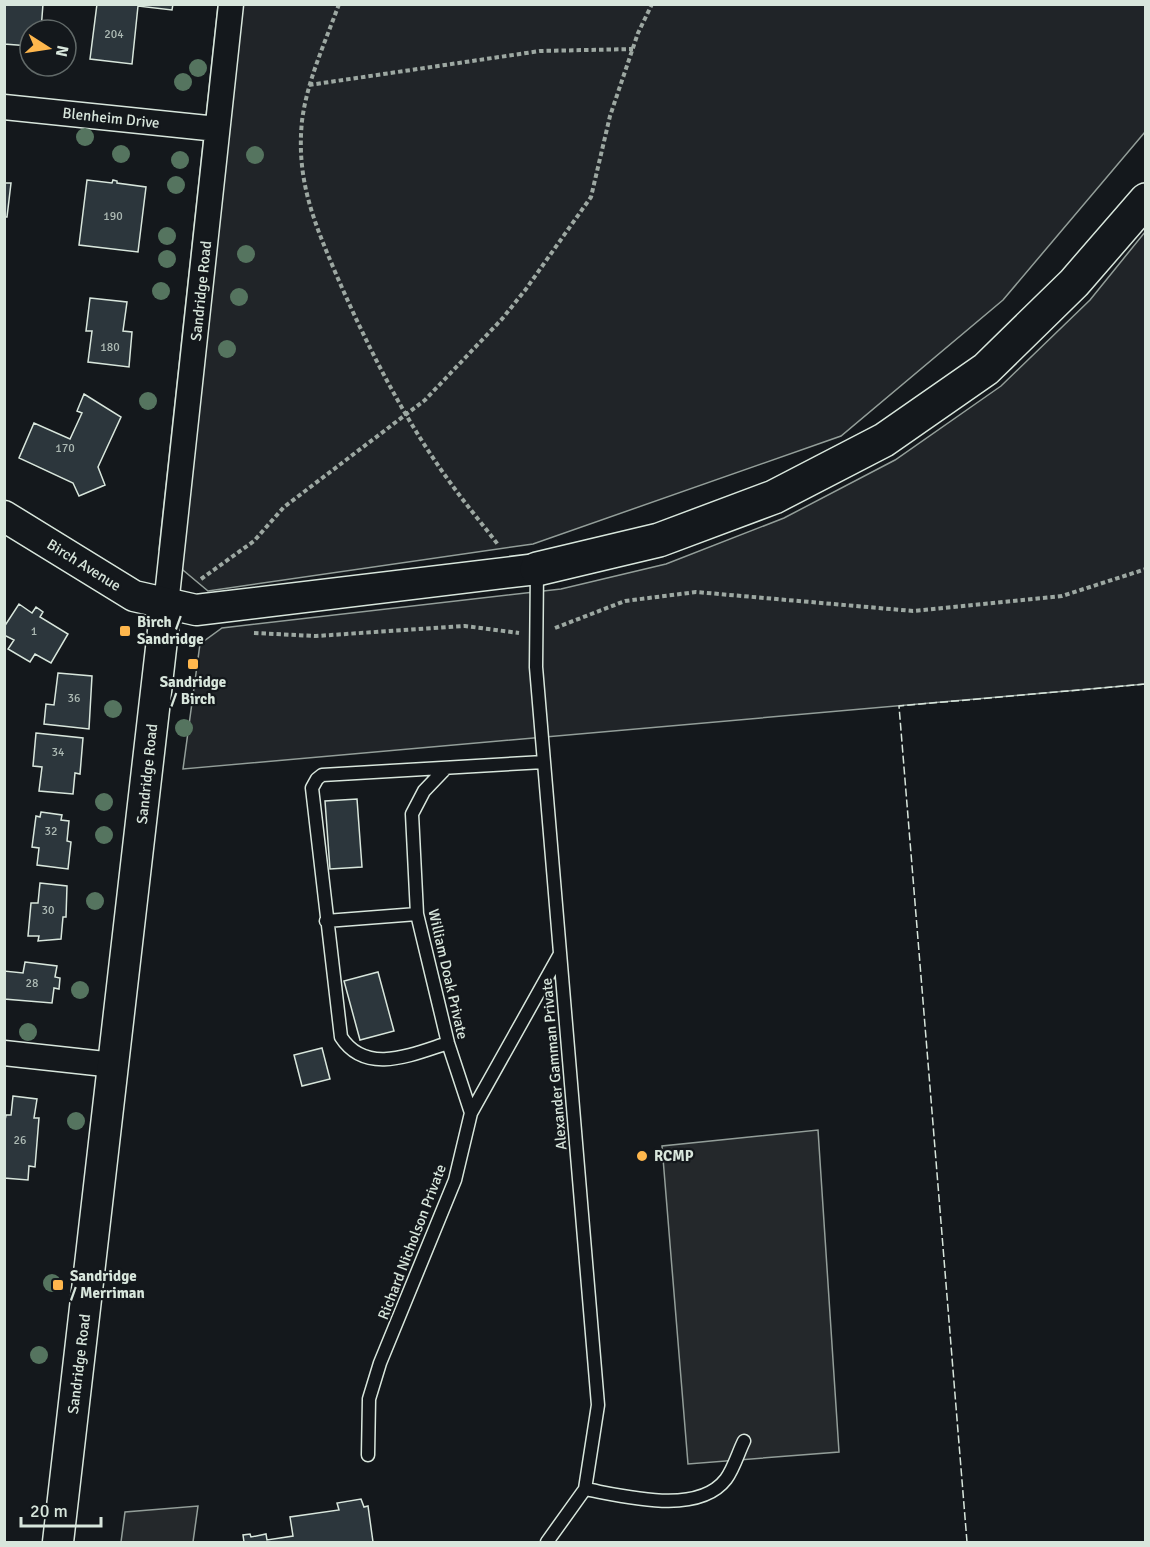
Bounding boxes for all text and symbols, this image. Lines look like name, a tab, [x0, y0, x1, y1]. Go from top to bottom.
north arrow	[18, 18, 78, 78]
house number: 204	[104, 27, 124, 42]
text: N	[51, 43, 73, 58]
street label: Blenheim Drive	[62, 104, 160, 132]
house number: 190	[103, 209, 123, 224]
street label: Sandridge Road	[187, 240, 215, 342]
house number: 180	[100, 340, 120, 355]
house number: 170	[55, 441, 75, 456]
street label: Birch Avenue	[44, 535, 124, 595]
place label: Birch / Sandridge	[137, 613, 204, 648]
house number: 1	[31, 624, 37, 639]
marker: Birch / Sandridge	[118, 624, 132, 638]
marker: Sandridge / Birch	[186, 657, 200, 671]
place label: Sandridge / Birch	[160, 673, 226, 708]
house number: 36	[68, 691, 80, 706]
street label: Sandridge Road	[133, 723, 161, 825]
house number: 34	[52, 745, 65, 760]
house number: 32	[45, 824, 57, 839]
house number: 30	[42, 903, 54, 918]
street label: William Doak Private	[424, 907, 472, 1041]
house number: 28	[26, 976, 38, 991]
street label: Alexander Gamman Private	[538, 977, 570, 1151]
house number: 26	[14, 1133, 26, 1148]
place label: RCMP	[654, 1147, 694, 1165]
marker: RCMP	[635, 1149, 649, 1163]
street label: Richard Nicholson Private	[374, 1162, 450, 1322]
place label: Sandridge / Merriman	[70, 1267, 145, 1302]
marker: Sandridge / Merriman	[51, 1278, 65, 1292]
street label: Sandridge Road	[64, 1313, 94, 1415]
scale bar	[21, 1490, 100, 1528]
text: 20 m	[30, 1500, 68, 1522]

